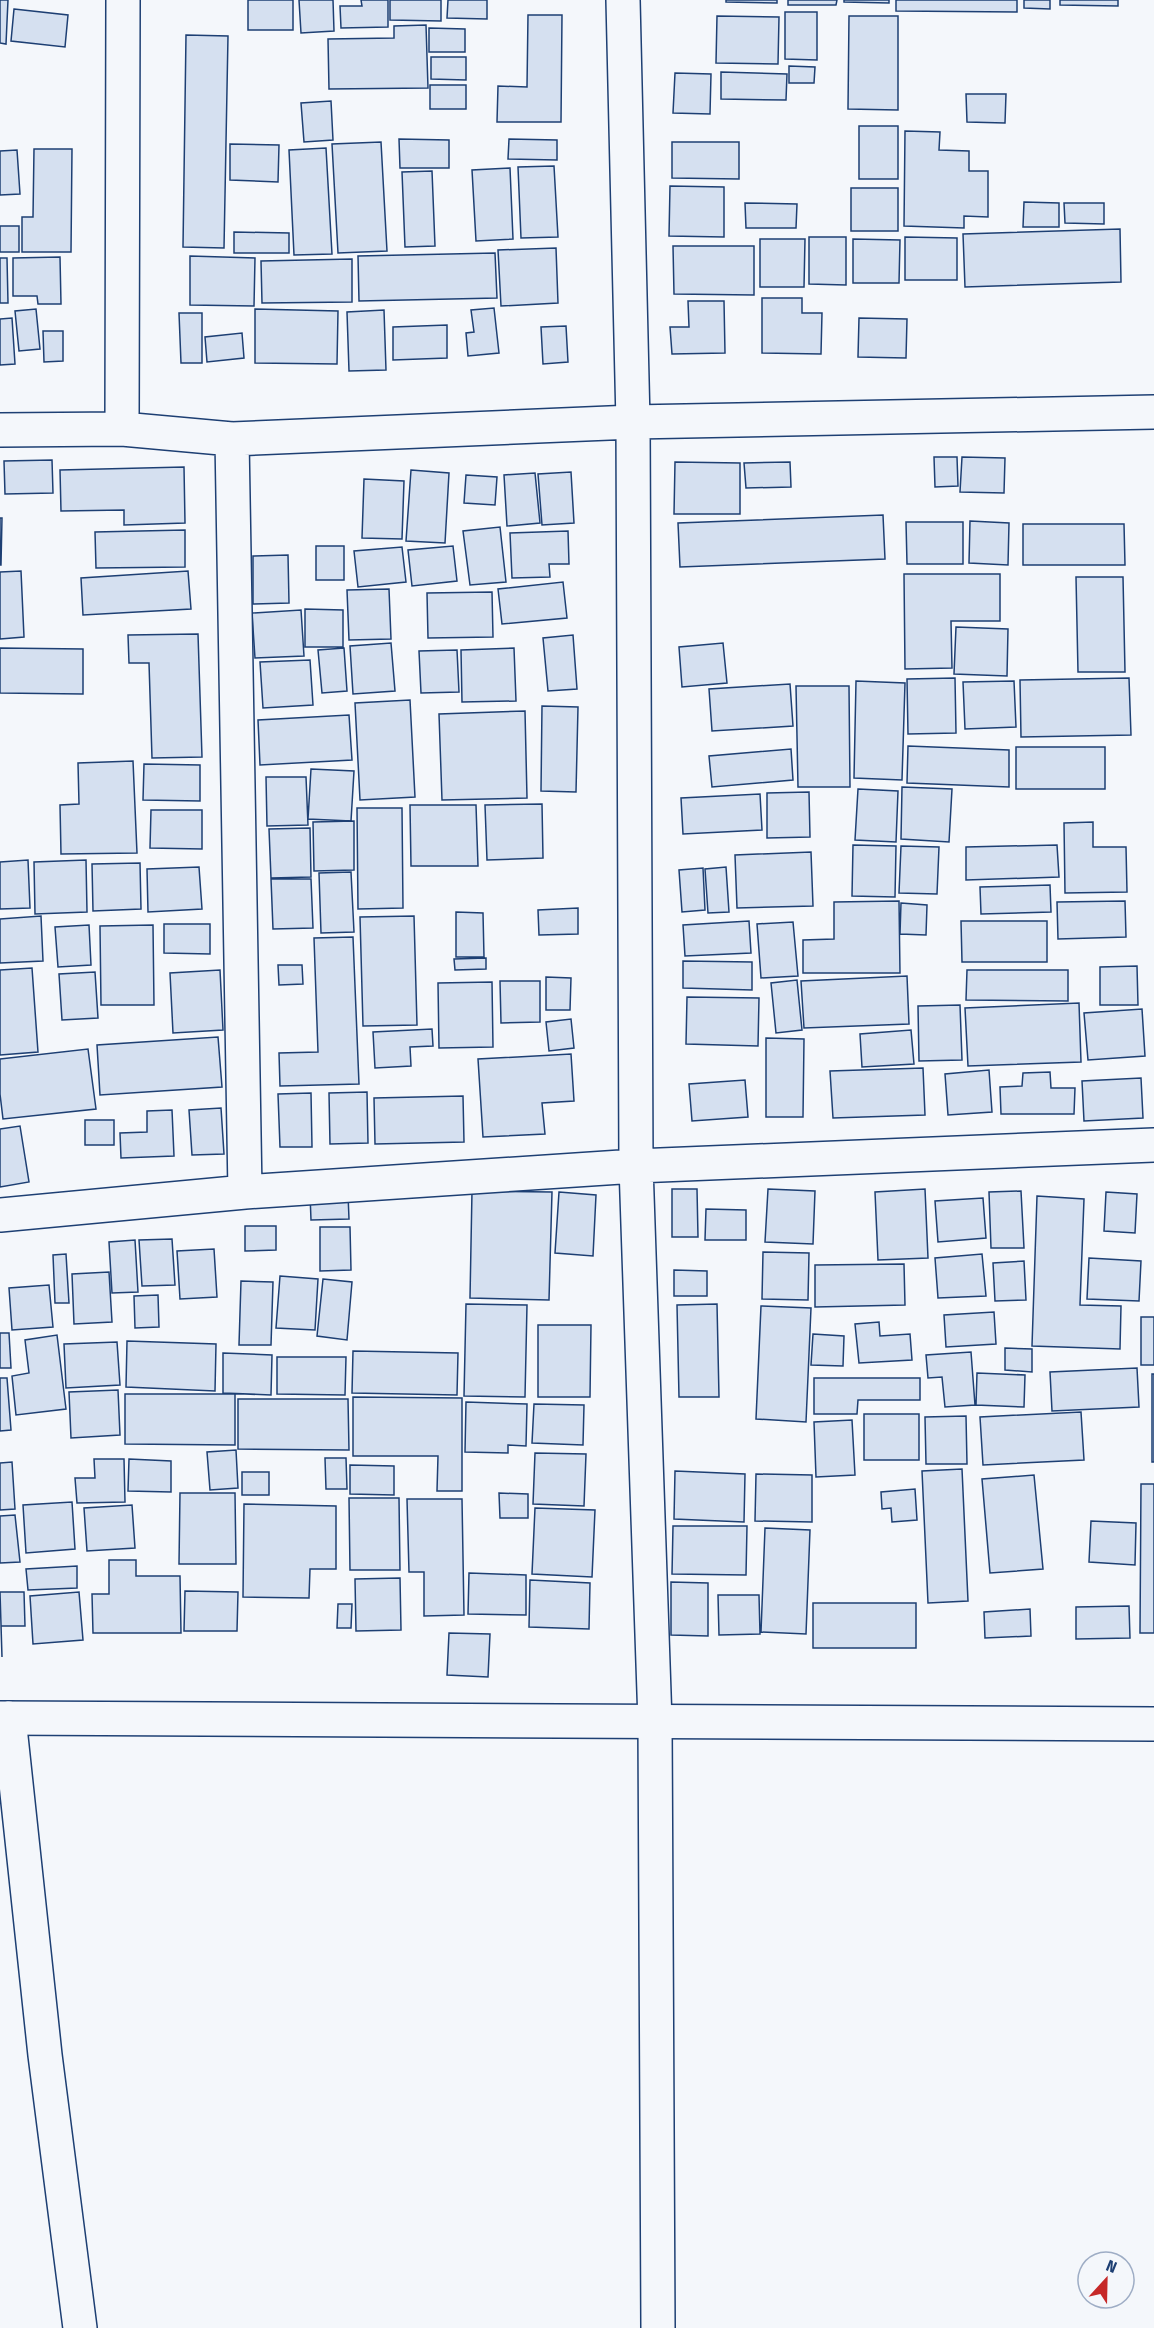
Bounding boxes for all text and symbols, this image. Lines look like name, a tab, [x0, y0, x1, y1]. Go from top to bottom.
north arrow	[1076, 2250, 1136, 2310]
text: N	[1103, 2256, 1119, 2277]

